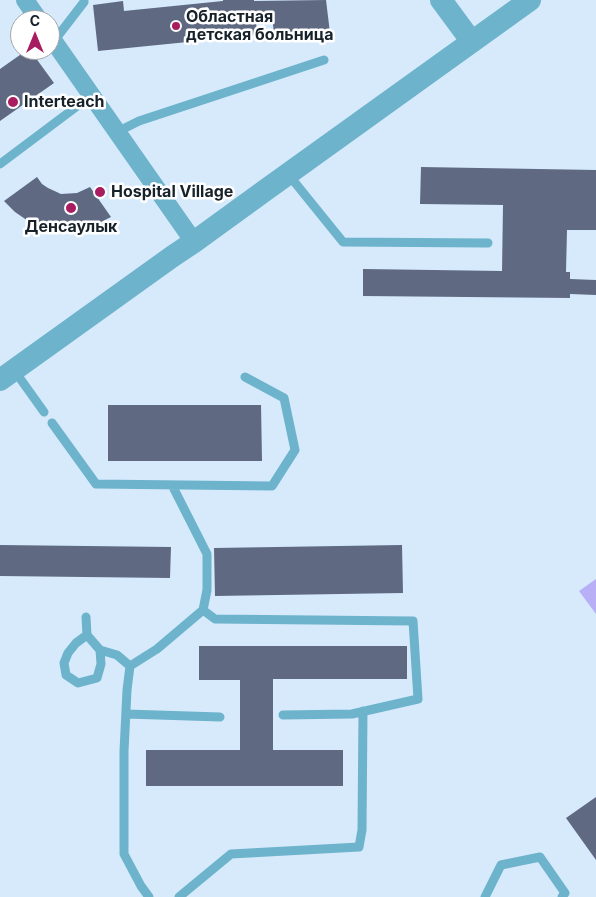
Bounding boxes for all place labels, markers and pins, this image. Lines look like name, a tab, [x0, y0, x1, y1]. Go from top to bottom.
place label: Областная детская больница	[186, 7, 333, 45]
marker: Областная детская больница	[170, 20, 182, 32]
place label: Interteach	[24, 92, 105, 112]
marker: Interteach	[6, 95, 20, 109]
place label: Hospital Village	[111, 182, 233, 202]
marker: Hospital Village	[93, 185, 107, 199]
marker: Денсаулык	[64, 201, 78, 215]
place label: Денсаулык	[25, 217, 117, 237]

